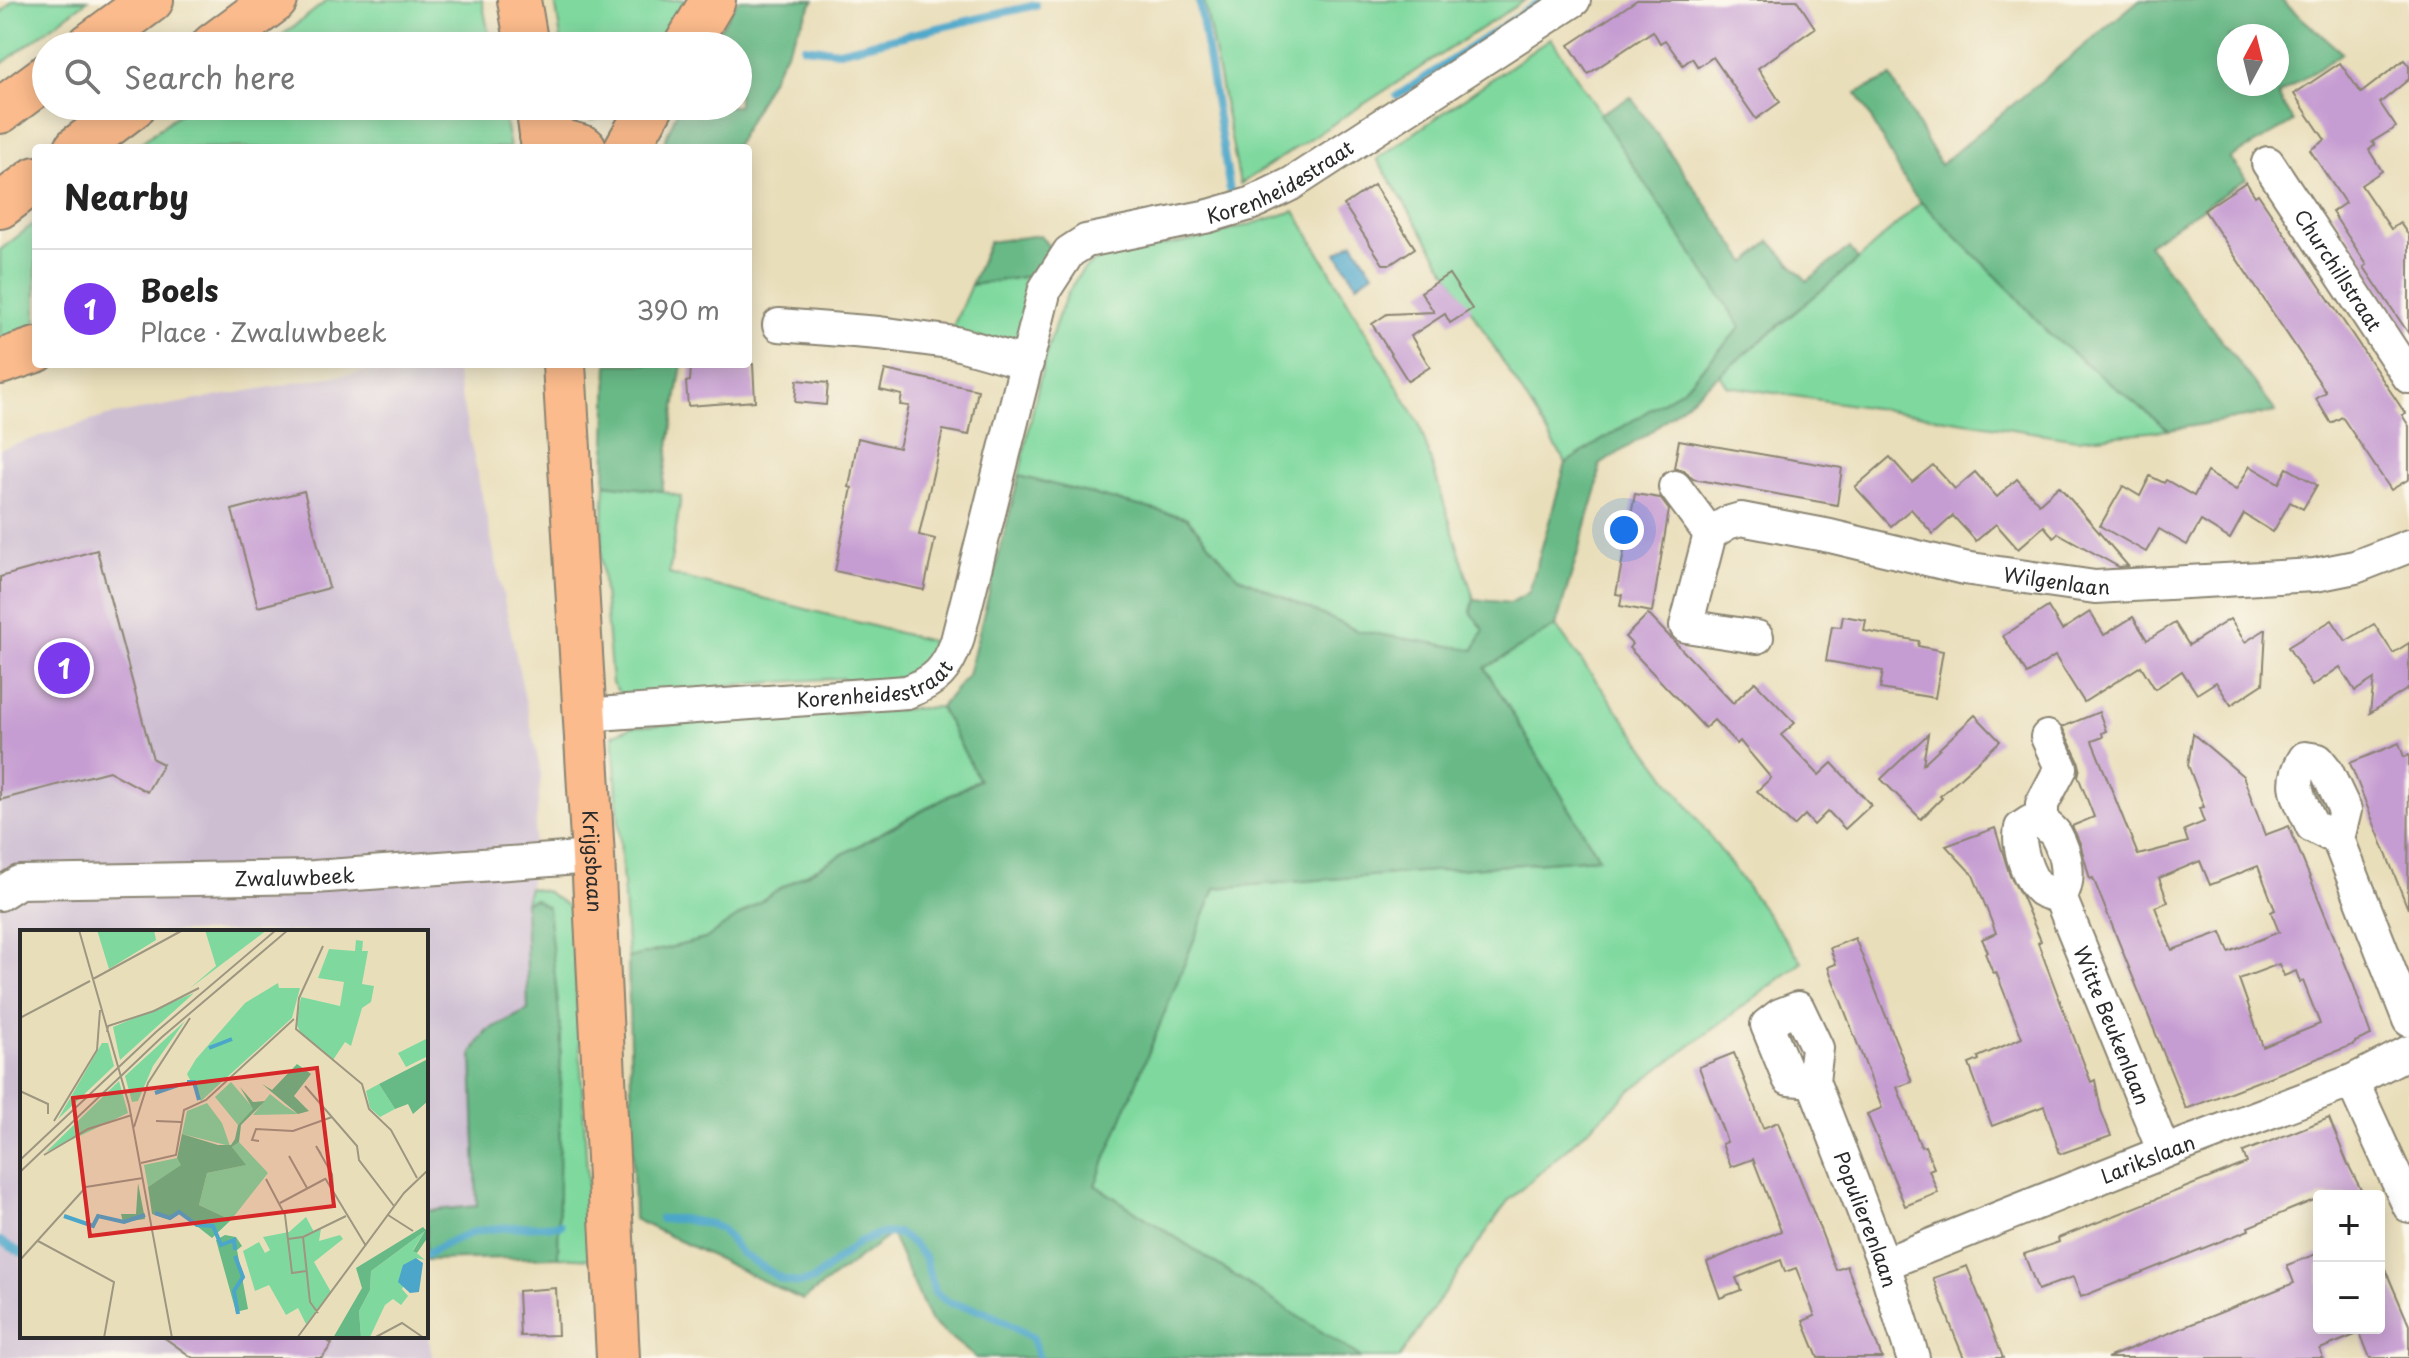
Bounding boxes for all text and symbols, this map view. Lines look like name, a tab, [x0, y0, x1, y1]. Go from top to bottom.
north arrow	[2217, 24, 2289, 96]
search box	[32, 32, 752, 120]
icon: search	[60, 54, 104, 98]
text: Search here	[124, 54, 296, 99]
street label: Korenheidestraat	[1203, 132, 1359, 231]
text: Nearby	[64, 170, 189, 222]
street label: Churchillstraat	[2287, 203, 2390, 337]
text: Boels	[140, 267, 219, 312]
text: 1	[84, 290, 96, 329]
text: 390 m	[636, 290, 720, 329]
text: Place · Zwaluwbeek	[140, 312, 387, 351]
your location	[1604, 510, 1644, 550]
street label: Wilgenlaan	[2001, 559, 2111, 602]
pin: 1	[38, 638, 90, 698]
street label: Korenheidestraat	[795, 654, 960, 715]
street label: Krijgsbaan	[575, 809, 611, 913]
street label: Zwaluwbeek	[234, 859, 356, 893]
inset map	[20, 930, 428, 1338]
street label: Witte Beukenlaan	[2067, 941, 2158, 1109]
street label: Larikslaan	[2096, 1127, 2199, 1191]
street label: Populierenlaan	[1827, 1147, 1905, 1291]
map controls	[2313, 1190, 2385, 1334]
button: +	[2313, 1190, 2385, 1262]
button: −	[2313, 1262, 2385, 1334]

